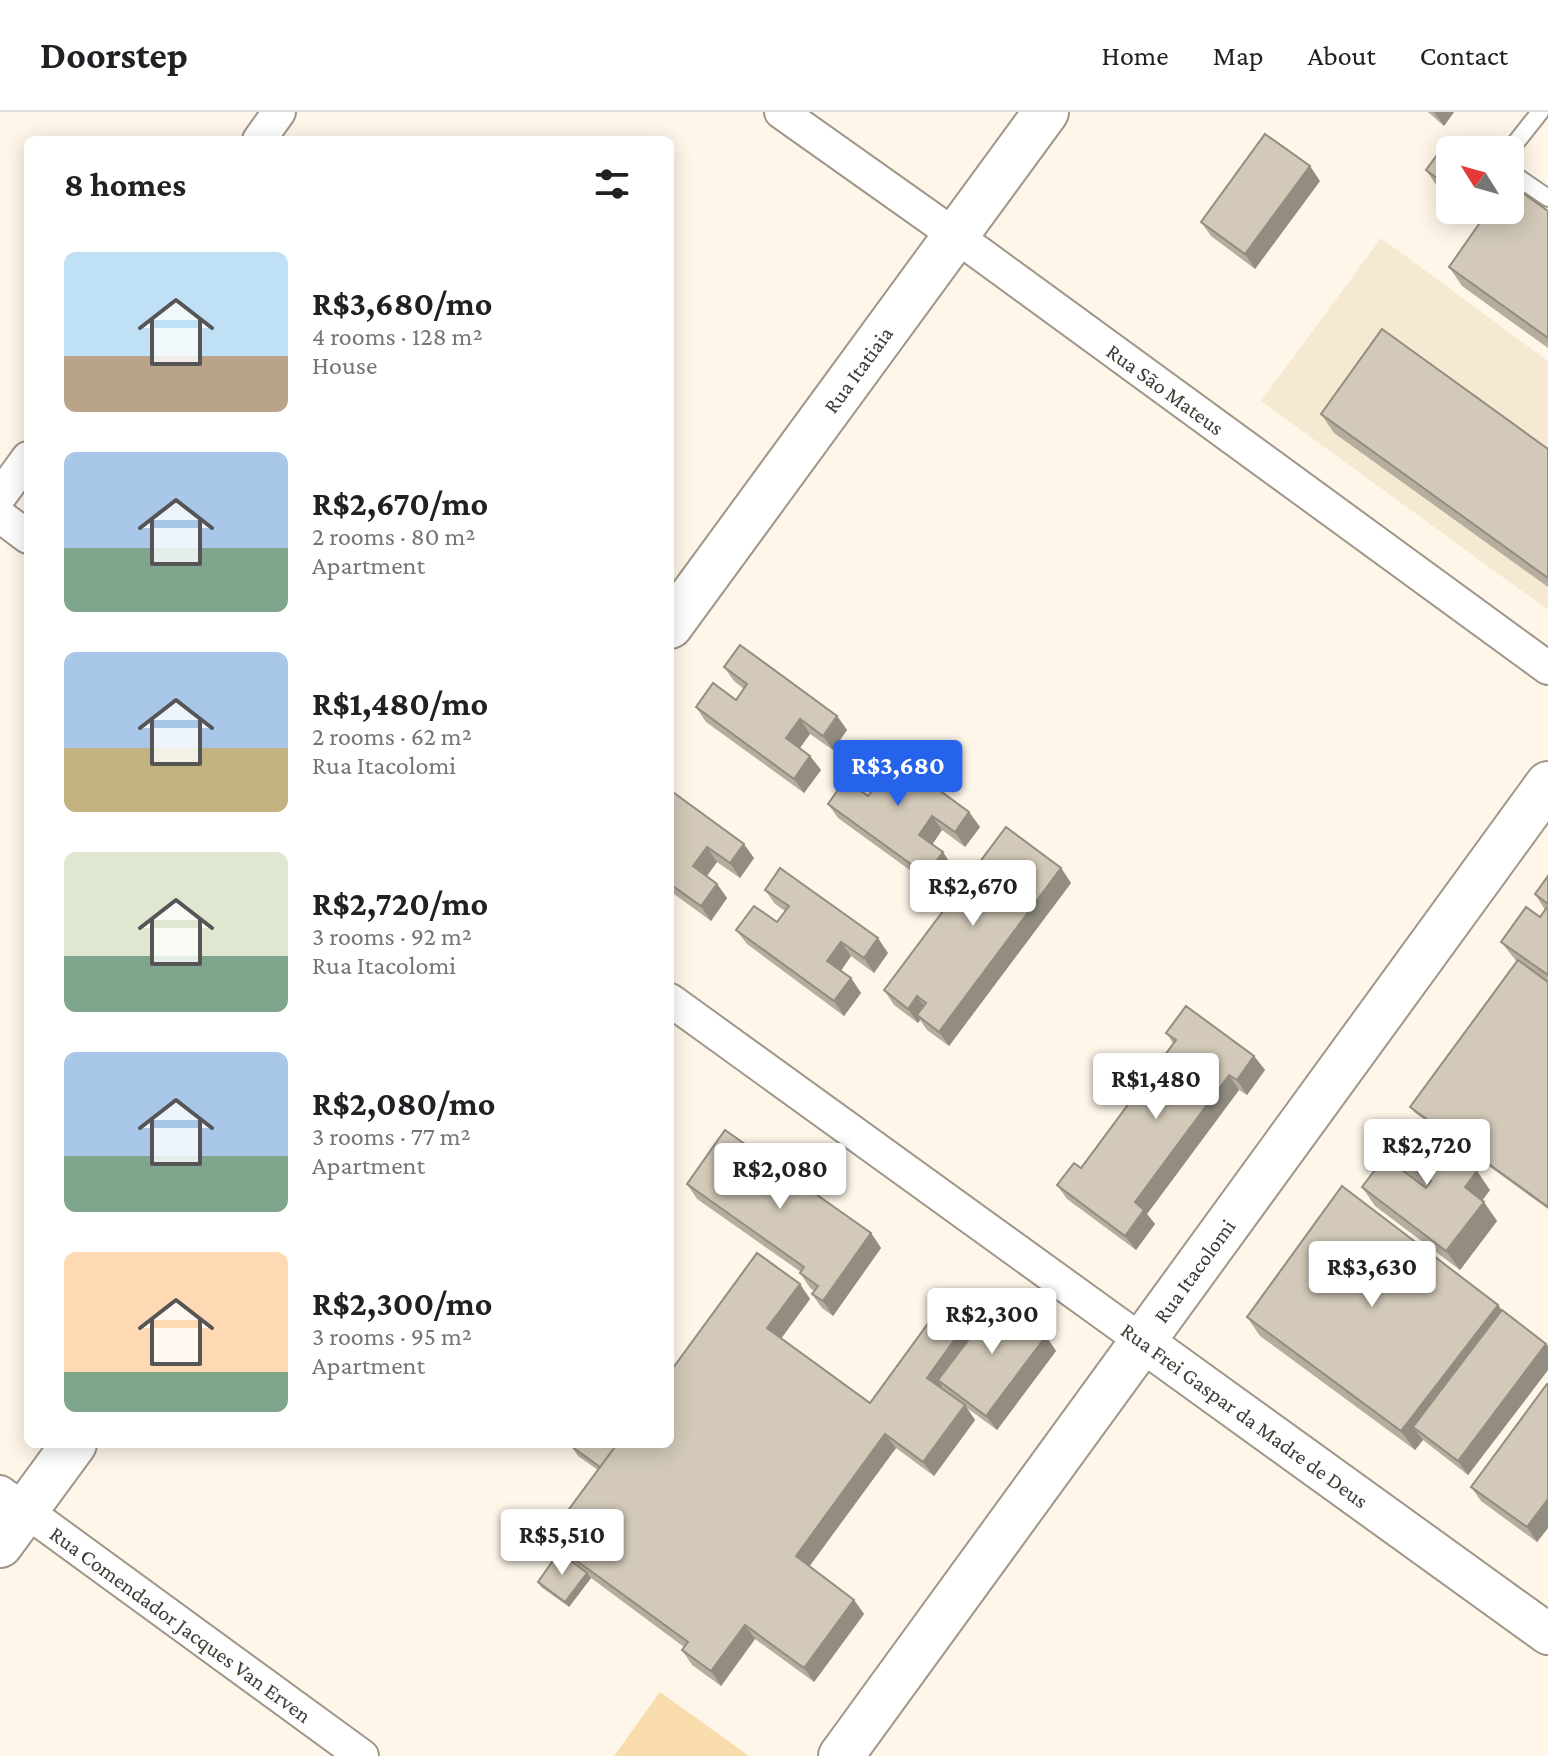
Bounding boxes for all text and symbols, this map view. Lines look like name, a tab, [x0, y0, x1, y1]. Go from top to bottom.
text: Doorstep	[40, 34, 188, 76]
text: Home	[1102, 40, 1169, 71]
text: Map	[1213, 40, 1264, 71]
text: About	[1308, 40, 1376, 71]
text: Contact	[1420, 40, 1508, 71]
north arrow	[1436, 136, 1524, 224]
map controls	[1436, 136, 1524, 224]
icon: filters	[590, 162, 634, 206]
text: 8 homes	[64, 166, 186, 203]
icon: home	[128, 284, 224, 380]
text: R$3,680/mo	[312, 285, 492, 322]
street label: Rua Itatiaia	[818, 321, 898, 418]
text: 4 rooms · 128 m²	[312, 322, 483, 351]
street label: Rua São Mateus	[1102, 338, 1229, 440]
text: House	[312, 351, 377, 380]
icon: home	[128, 484, 224, 580]
text: R$2,670/mo	[312, 485, 488, 522]
text: 2 rooms · 80 m²	[312, 522, 475, 551]
text: Apartment	[312, 551, 425, 580]
icon: home	[128, 684, 224, 780]
text: R$1,480/mo	[312, 685, 488, 722]
text: 2 rooms · 62 m²	[312, 722, 472, 751]
pin: R$3,680	[824, 740, 972, 808]
text: Rua Itacolomi	[312, 751, 456, 780]
text: R$3,680	[851, 751, 945, 780]
pin: R$2,670	[899, 860, 1047, 928]
text: R$2,670	[928, 871, 1018, 900]
icon: home	[128, 884, 224, 980]
text: R$2,720/mo	[312, 885, 488, 922]
text: 3 rooms · 92 m²	[312, 922, 472, 951]
text: Rua Itacolomi	[312, 951, 456, 980]
pin: R$1,480	[1082, 1053, 1230, 1121]
text: R$1,480	[1111, 1064, 1201, 1093]
icon: home	[128, 1084, 224, 1180]
text: R$2,080/mo	[312, 1085, 495, 1122]
pin: R$2,720	[1353, 1119, 1501, 1187]
text: 3 rooms · 77 m²	[312, 1122, 471, 1151]
text: R$2,720	[1382, 1130, 1472, 1159]
pin: R$2,080	[706, 1143, 854, 1211]
text: Apartment	[312, 1151, 425, 1180]
text: R$2,080	[732, 1154, 828, 1183]
street label: Rua Itacolomi	[1148, 1214, 1240, 1328]
pin: R$3,630	[1298, 1241, 1446, 1309]
text: R$3,630	[1327, 1252, 1417, 1281]
icon: home	[128, 1284, 224, 1380]
text: R$2,300/mo	[312, 1285, 492, 1322]
pin: R$2,300	[918, 1288, 1066, 1356]
text: R$2,300	[945, 1299, 1039, 1328]
street label: Rua Frei Gaspar da Madre de Deus	[1116, 1317, 1373, 1513]
text: 3 rooms · 95 m²	[312, 1322, 472, 1351]
text: Apartment	[312, 1351, 425, 1380]
pin: R$5,510	[488, 1509, 636, 1577]
text: R$5,510	[519, 1520, 605, 1549]
street label: Rua Comendador Jacques Van Erven	[45, 1521, 316, 1728]

